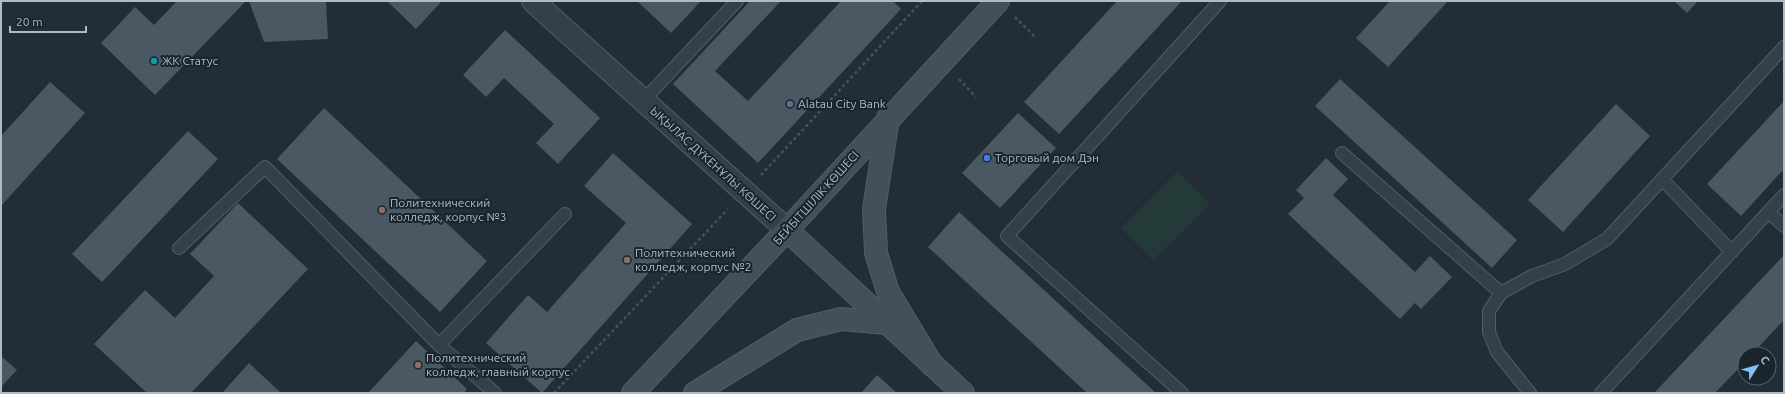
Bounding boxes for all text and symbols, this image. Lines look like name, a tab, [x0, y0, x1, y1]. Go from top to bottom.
scale bar	[10, 8, 86, 34]
text: 20 m	[16, 15, 43, 28]
place label: ЖК Статус	[162, 54, 218, 67]
marker: ЖК Статус	[149, 56, 159, 66]
place label: Alatau City Bank	[798, 97, 886, 110]
marker: Alatau City Bank	[785, 99, 795, 109]
street label: ЫҚЫЛАС ДҮКЕНҰЛЫ КӨШЕСІ	[648, 104, 779, 223]
street label: БЕЙБІТШІЛІК КӨШЕСІ	[770, 148, 861, 247]
place label: Торговый дом Дэн	[995, 151, 1099, 164]
marker: Торговый дом Дэн	[982, 153, 992, 163]
place label: Политехнический колледж, корпус №3	[390, 196, 506, 223]
marker: Политехнический колледж, корпус №3	[377, 205, 387, 215]
place label: Политехнический колледж, корпус №2	[635, 246, 751, 273]
marker: Политехнический колледж, корпус №2	[622, 255, 632, 265]
north arrow	[1737, 346, 1777, 386]
place label: Политехнический колледж, главный корпус	[426, 351, 570, 378]
text: С	[1758, 354, 1772, 366]
marker: Политехнический колледж, главный корпус	[413, 360, 423, 370]

